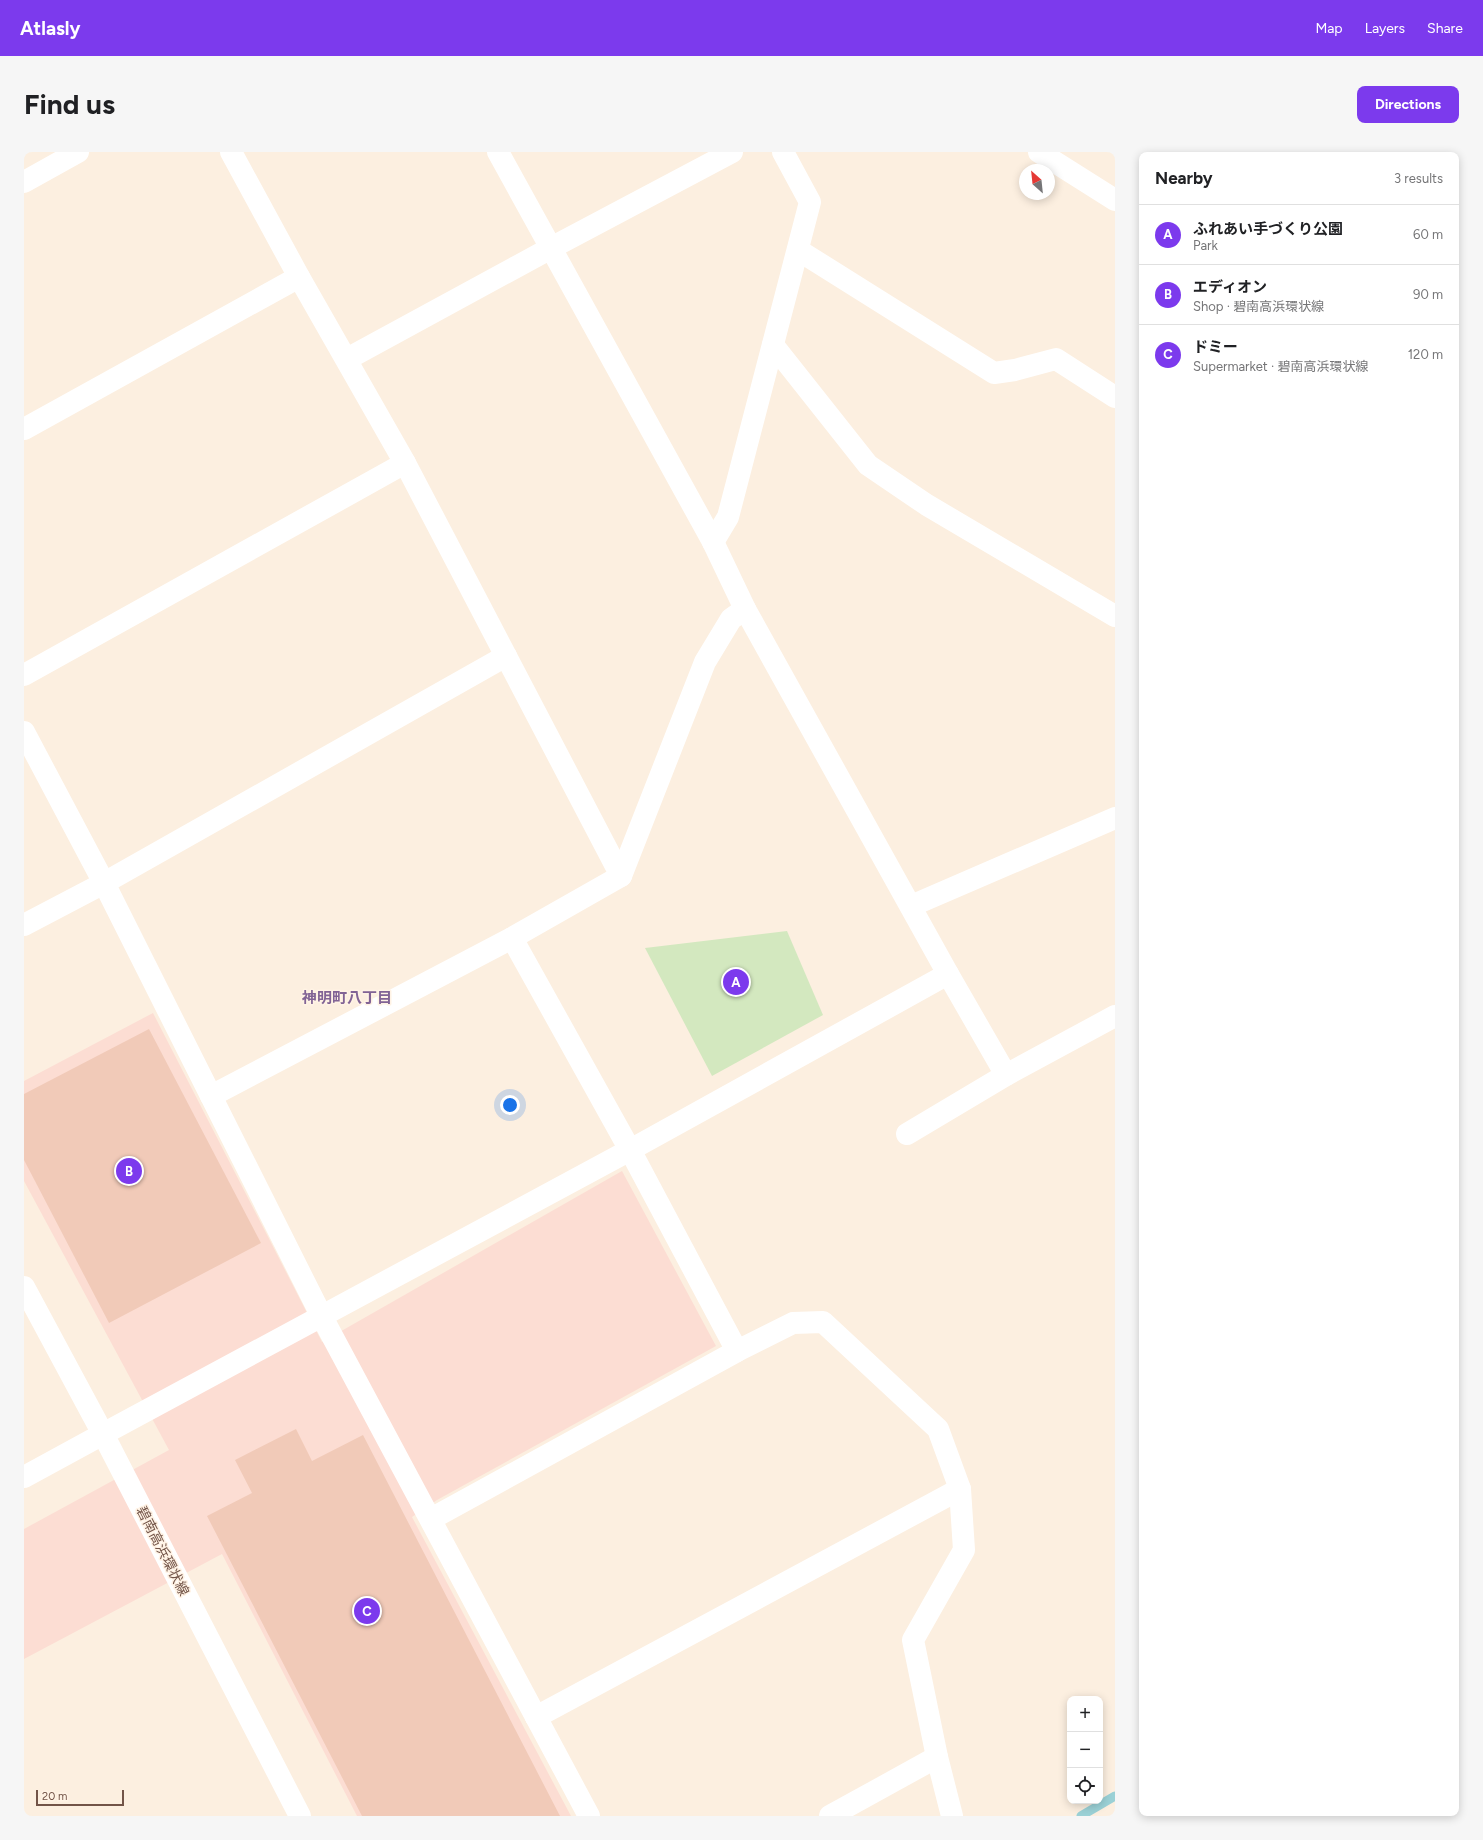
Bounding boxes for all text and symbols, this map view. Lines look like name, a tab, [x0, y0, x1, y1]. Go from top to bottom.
text: Atlasly	[20, 17, 80, 40]
text: Map	[1315, 20, 1343, 37]
text: Layers	[1365, 20, 1405, 37]
text: Share	[1427, 20, 1463, 37]
button: Directions	[1357, 86, 1459, 123]
text: Find us	[24, 87, 115, 121]
north arrow	[1019, 164, 1055, 200]
text: Nearby	[1155, 168, 1213, 188]
text: 3 results	[1394, 171, 1443, 186]
text: ふれあい手づくり公園	[1193, 220, 1343, 238]
text: A	[1163, 227, 1173, 242]
text: 60 m	[1413, 227, 1443, 242]
text: Park	[1193, 238, 1218, 253]
text: エディオン	[1193, 278, 1267, 296]
text: B	[1164, 287, 1172, 302]
text: 90 m	[1413, 287, 1443, 302]
text: Shop · 碧南高浜環状線	[1193, 299, 1324, 314]
text: ドミー	[1193, 338, 1238, 356]
text: C	[1163, 347, 1173, 362]
text: 120 m	[1408, 347, 1443, 362]
text: Supermarket · 碧南高浜環状線	[1193, 359, 1368, 374]
pin: A	[723, 967, 749, 997]
district label: 神明町八丁目	[301, 989, 392, 1007]
your location	[500, 1095, 520, 1115]
pin: B	[116, 1156, 142, 1186]
street label: 碧南高浜環状線	[133, 1504, 192, 1599]
pin: C	[354, 1596, 380, 1626]
map controls	[1067, 1696, 1103, 1804]
button: +	[1067, 1696, 1103, 1732]
button: −	[1067, 1732, 1103, 1768]
button: locate	[1067, 1768, 1103, 1804]
scale bar	[36, 1788, 124, 1807]
text: 20 m	[42, 1790, 67, 1803]

